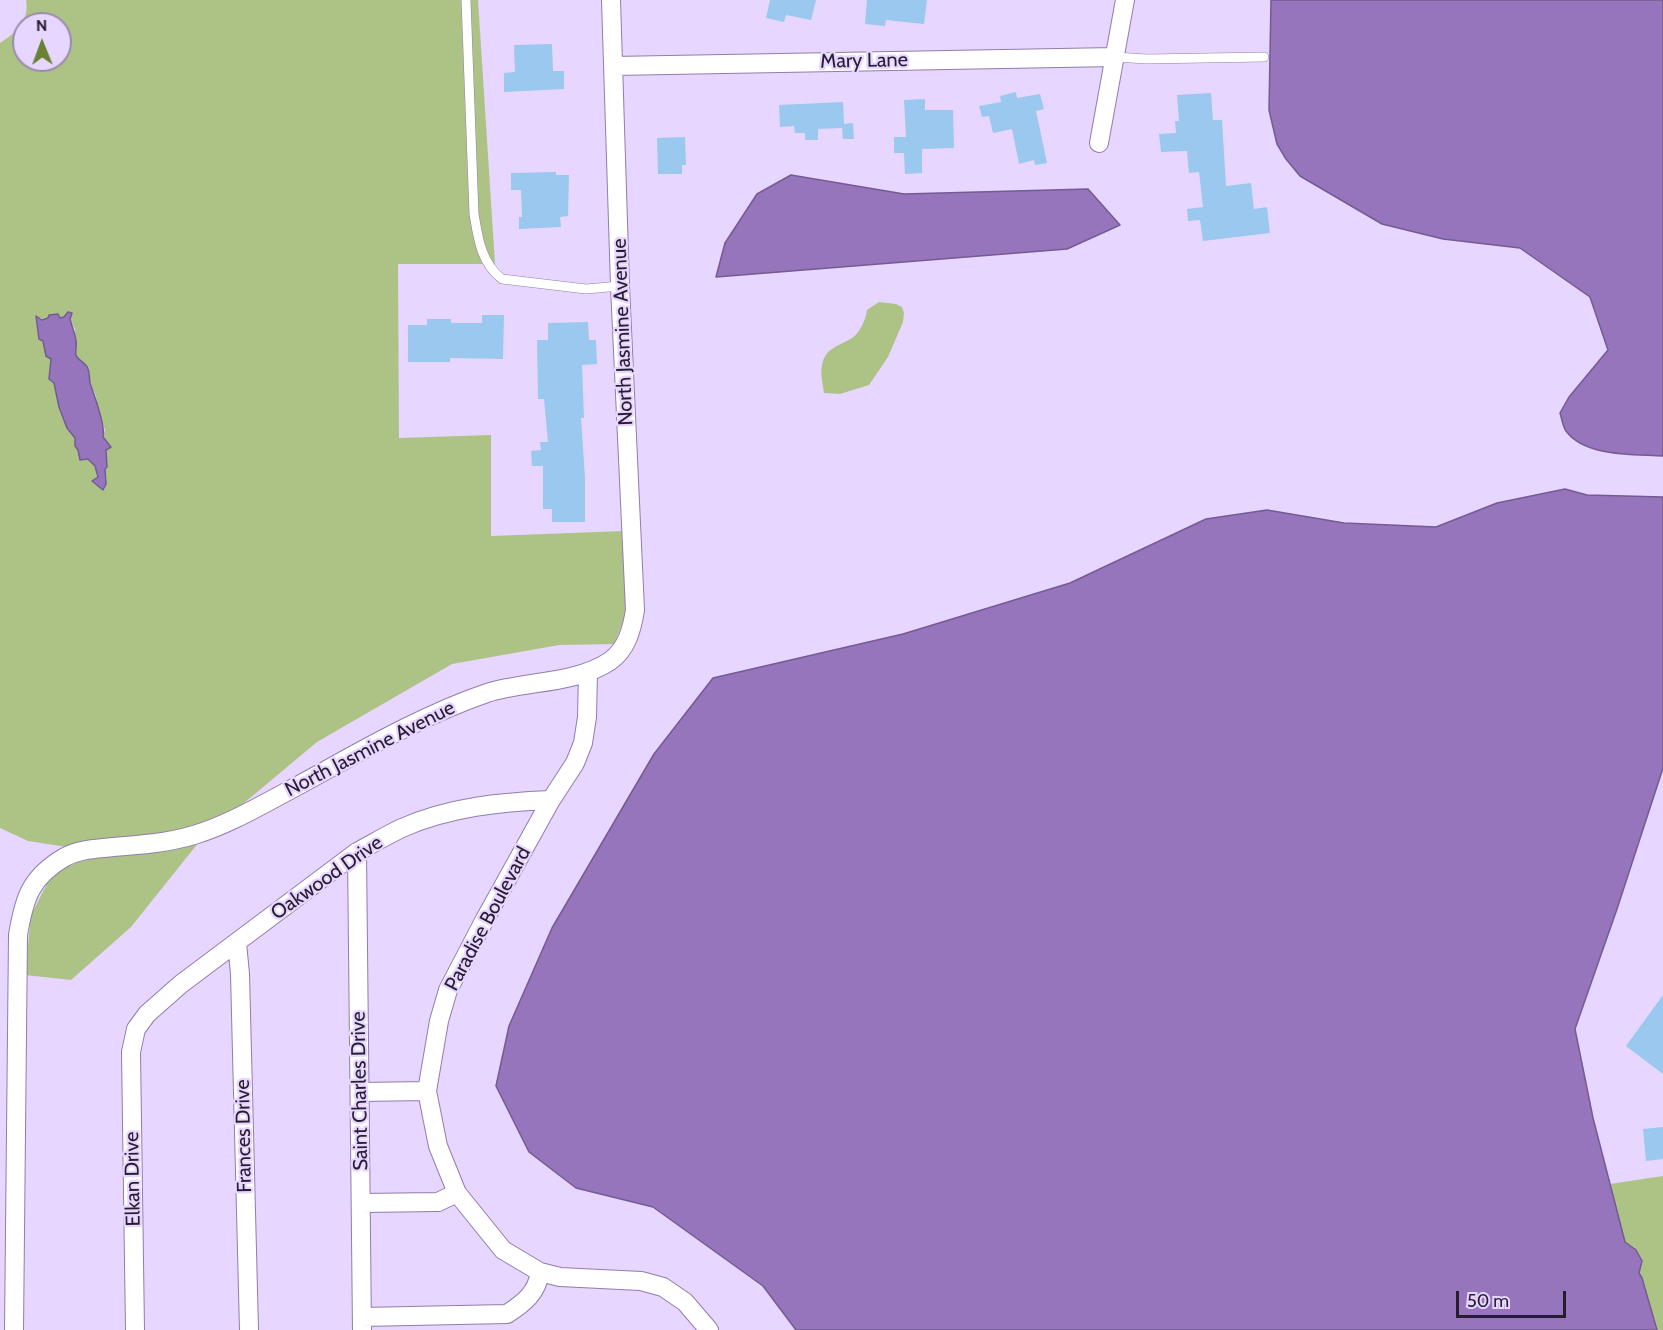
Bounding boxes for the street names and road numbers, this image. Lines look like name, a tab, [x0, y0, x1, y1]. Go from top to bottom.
street label: Mary Lane	[820, 48, 908, 74]
street label: North Jasmine Avenue	[608, 238, 638, 426]
street label: North Jasmine Avenue	[281, 696, 459, 802]
street label: Oakwood Drive	[267, 831, 387, 925]
street label: Paradise Boulevard	[440, 843, 536, 995]
street label: Saint Charles Drive	[347, 1011, 373, 1171]
street label: Frances Drive	[231, 1079, 257, 1193]
street label: Elkan Drive	[120, 1131, 146, 1227]

